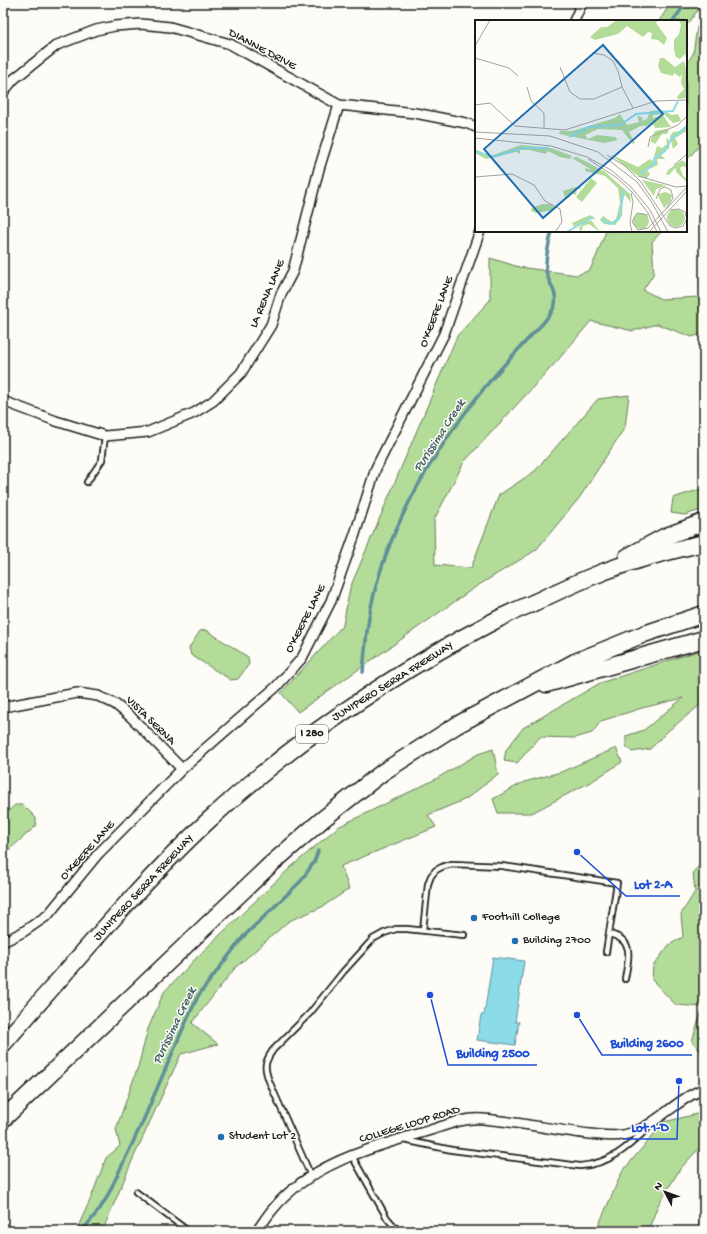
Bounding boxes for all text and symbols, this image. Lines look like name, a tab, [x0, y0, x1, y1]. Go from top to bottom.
inset map	[475, 20, 687, 232]
street label: DIANNE DRIVE	[225, 26, 299, 74]
street label: LA RENA LANE	[247, 257, 289, 330]
street label: O'KEEFE LANE	[417, 274, 457, 350]
water label: Purissima Creek	[411, 396, 470, 475]
street label: O'KEEFE LANE	[283, 582, 330, 656]
street label: JUNIPERO SERRA FREEWAY	[330, 639, 457, 725]
street label: VISTA SERNA	[121, 693, 179, 749]
road number: I 280	[296, 725, 328, 743]
street label: O'KEEFE LANE	[58, 818, 119, 884]
street label: JUNIPERO SERRA FREEWAY	[91, 832, 197, 944]
callout: Lot 2-A	[626, 871, 680, 896]
text: Lot 2-A	[634, 878, 673, 893]
place label: Foothill College	[481, 911, 561, 925]
marker: Foothill College	[469, 913, 479, 923]
place label: Building 2700	[522, 934, 591, 948]
marker: Building 2700	[510, 936, 520, 946]
water label: Purissima Creek	[150, 984, 201, 1067]
callout: Building 2600	[602, 1030, 692, 1055]
text: Building 2600	[609, 1037, 684, 1052]
callout: Building 2500	[448, 1040, 537, 1065]
text: Building 2500	[455, 1047, 530, 1062]
street label: COLLEGE LOOP ROAD	[358, 1103, 462, 1147]
callout: Lot 1-D	[623, 1114, 677, 1139]
text: Lot 1-D	[631, 1121, 669, 1136]
place label: Student Lot 2	[229, 1130, 296, 1144]
marker: Student Lot 2	[216, 1132, 226, 1142]
north arrow	[645, 1172, 685, 1212]
text: N	[652, 1180, 666, 1193]

